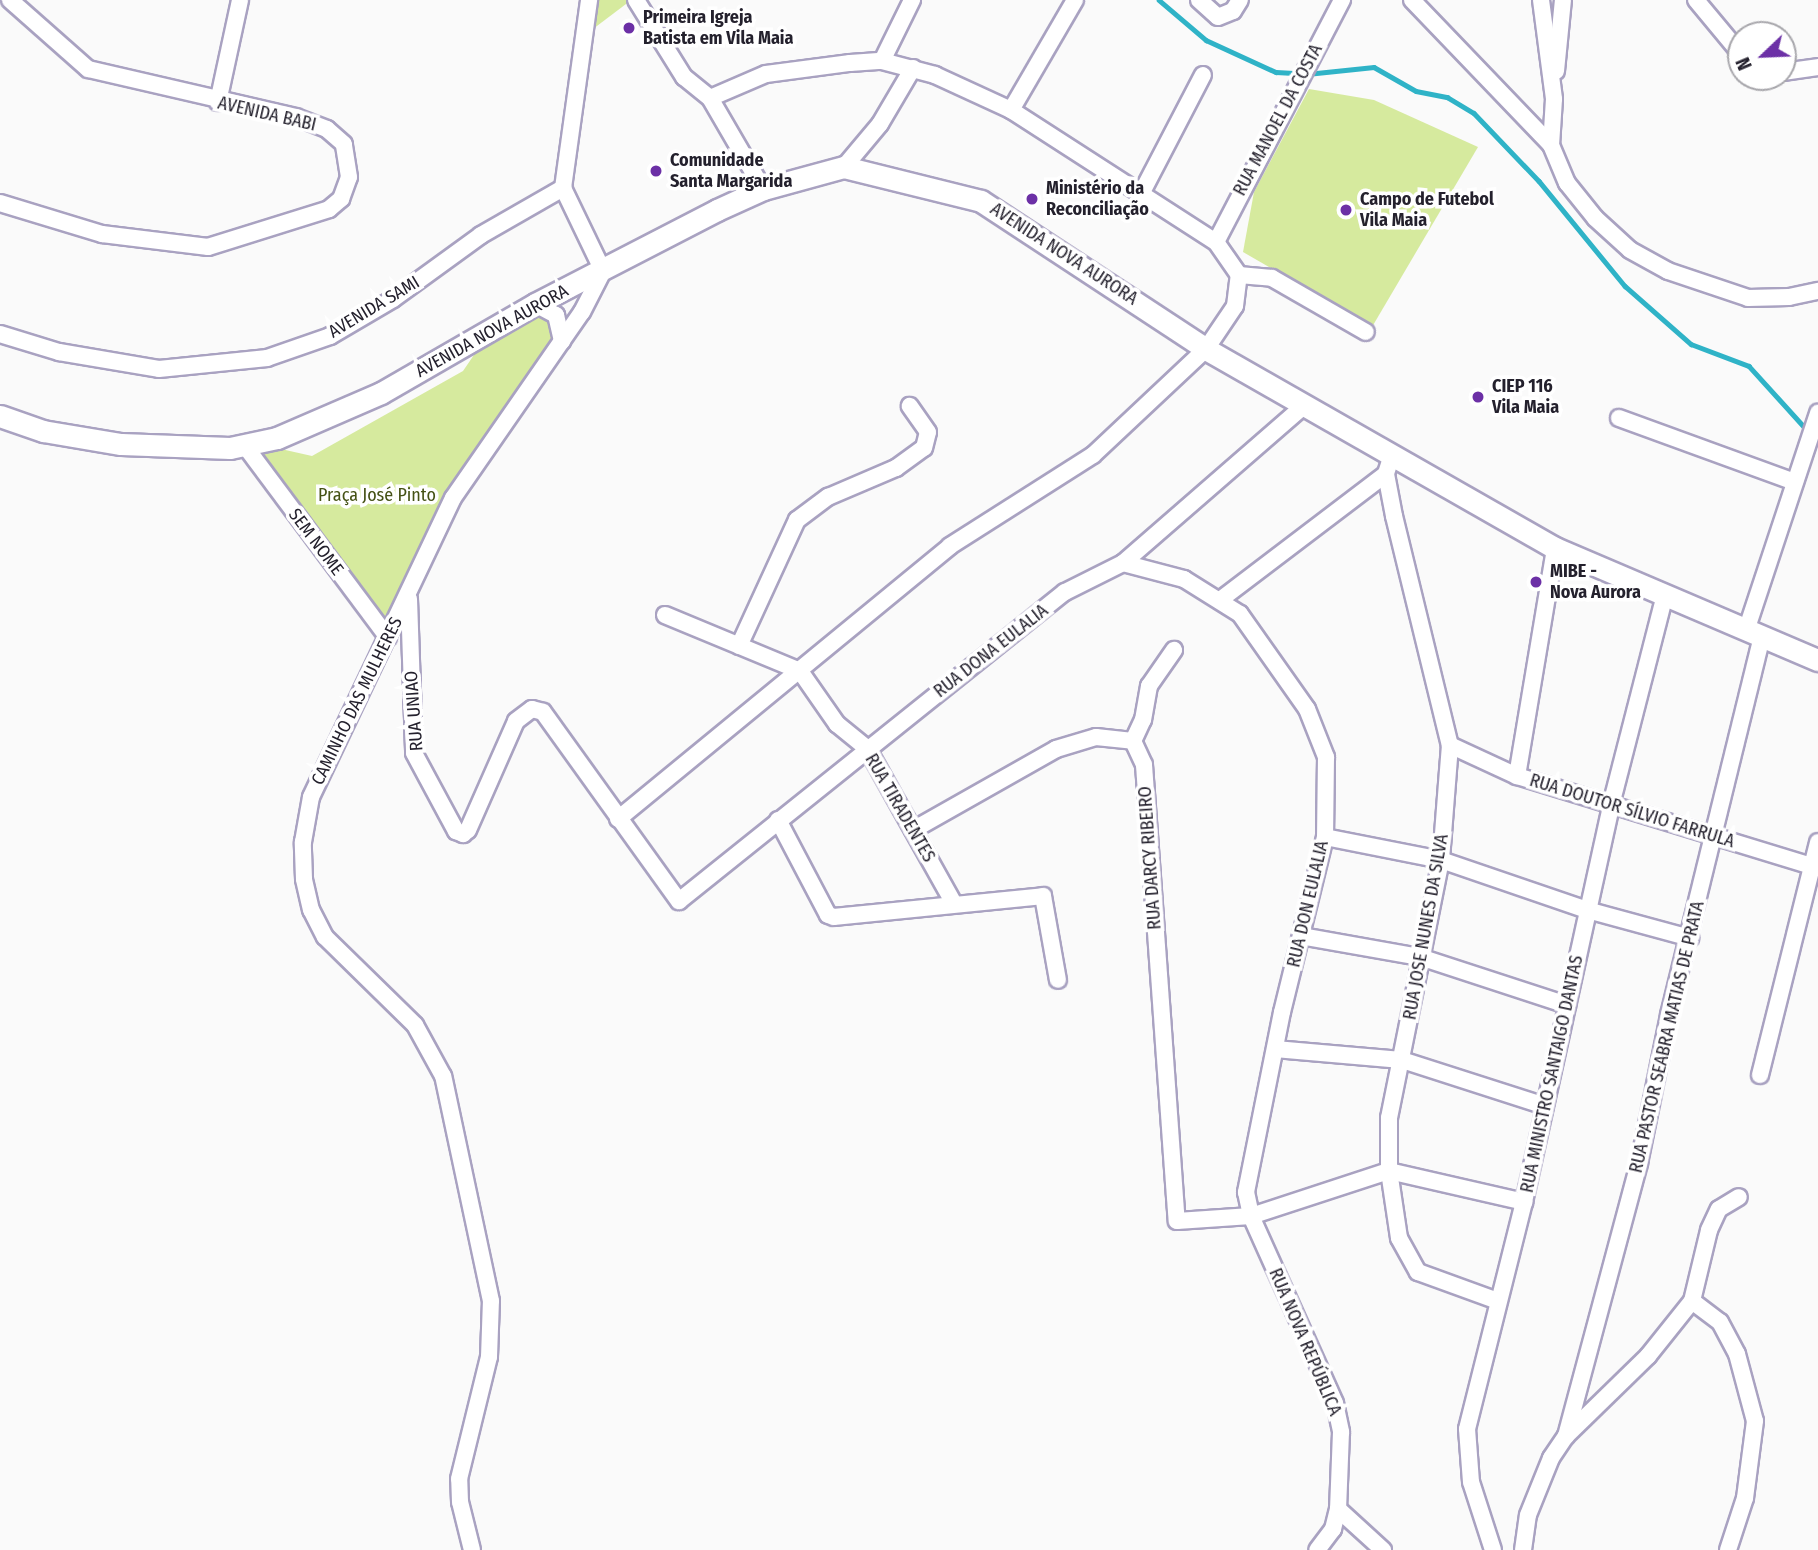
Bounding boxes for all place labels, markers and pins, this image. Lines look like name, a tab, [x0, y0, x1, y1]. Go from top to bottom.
place label: Primeira Igreja Batista em Vila Maia	[643, 7, 793, 50]
marker: Primeira Igreja Batista em Vila Maia	[621, 20, 637, 36]
place label: Comunidade Santa Margarida	[670, 150, 792, 192]
marker: Comunidade Santa Margarida	[648, 163, 664, 179]
place label: Ministério da Reconciliação	[1046, 178, 1149, 220]
place label: Campo de Futebol Vila Maia	[1360, 189, 1494, 232]
marker: Ministério da Reconciliação	[1024, 191, 1040, 207]
marker: Campo de Futebol Vila Maia	[1338, 202, 1354, 218]
place label: CIEP 116 Vila Maia	[1492, 376, 1559, 418]
marker: CIEP 116 Vila Maia	[1470, 389, 1486, 405]
place label: MIBE - Nova Aurora	[1550, 561, 1641, 604]
marker: MIBE - Nova Aurora	[1528, 574, 1544, 590]

